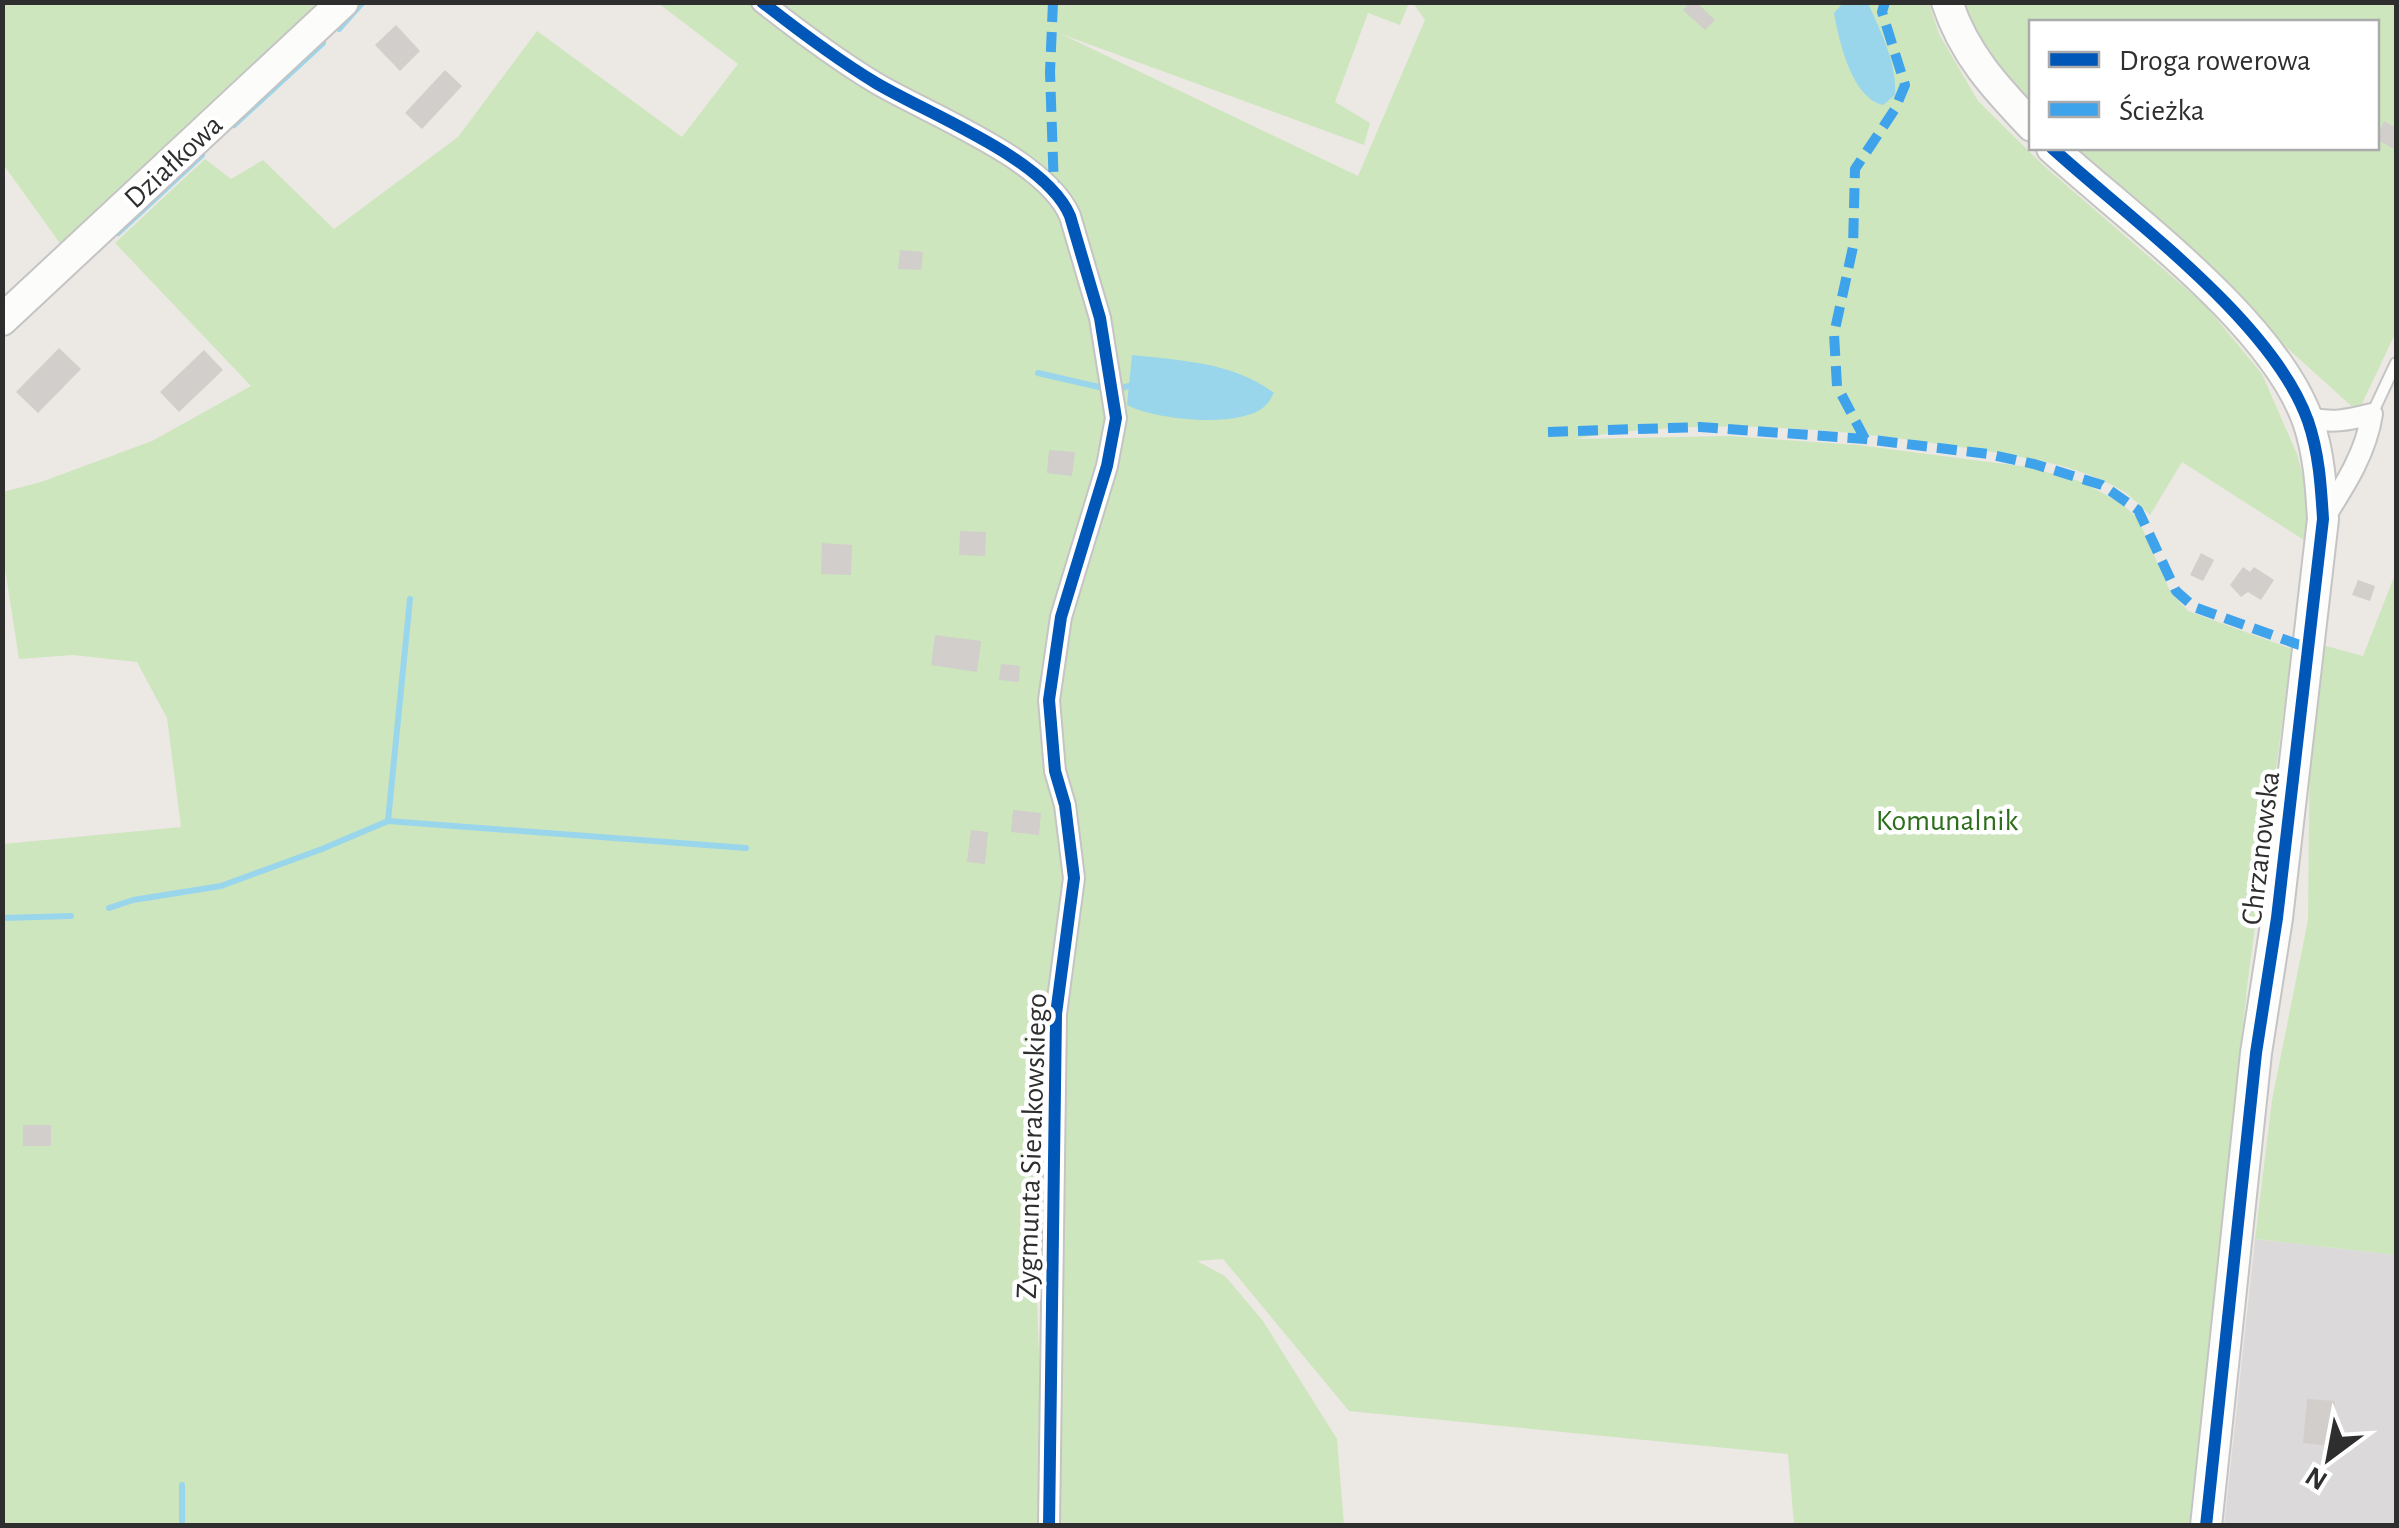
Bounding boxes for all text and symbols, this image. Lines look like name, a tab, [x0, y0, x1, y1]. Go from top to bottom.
legend	[2029, 20, 2379, 150]
text: Droga rowerowa	[2119, 46, 2311, 76]
text: Ścieżka	[2119, 93, 2205, 126]
street label: Działkowa	[119, 109, 228, 214]
street label: Chrzanowska	[2237, 770, 2285, 927]
park label: Komunalnik	[1876, 806, 2018, 836]
street label: Zygmunta Sierakowskiego	[1012, 993, 1052, 1299]
north arrow	[2279, 1408, 2379, 1508]
text: N	[2301, 1460, 2332, 1495]

